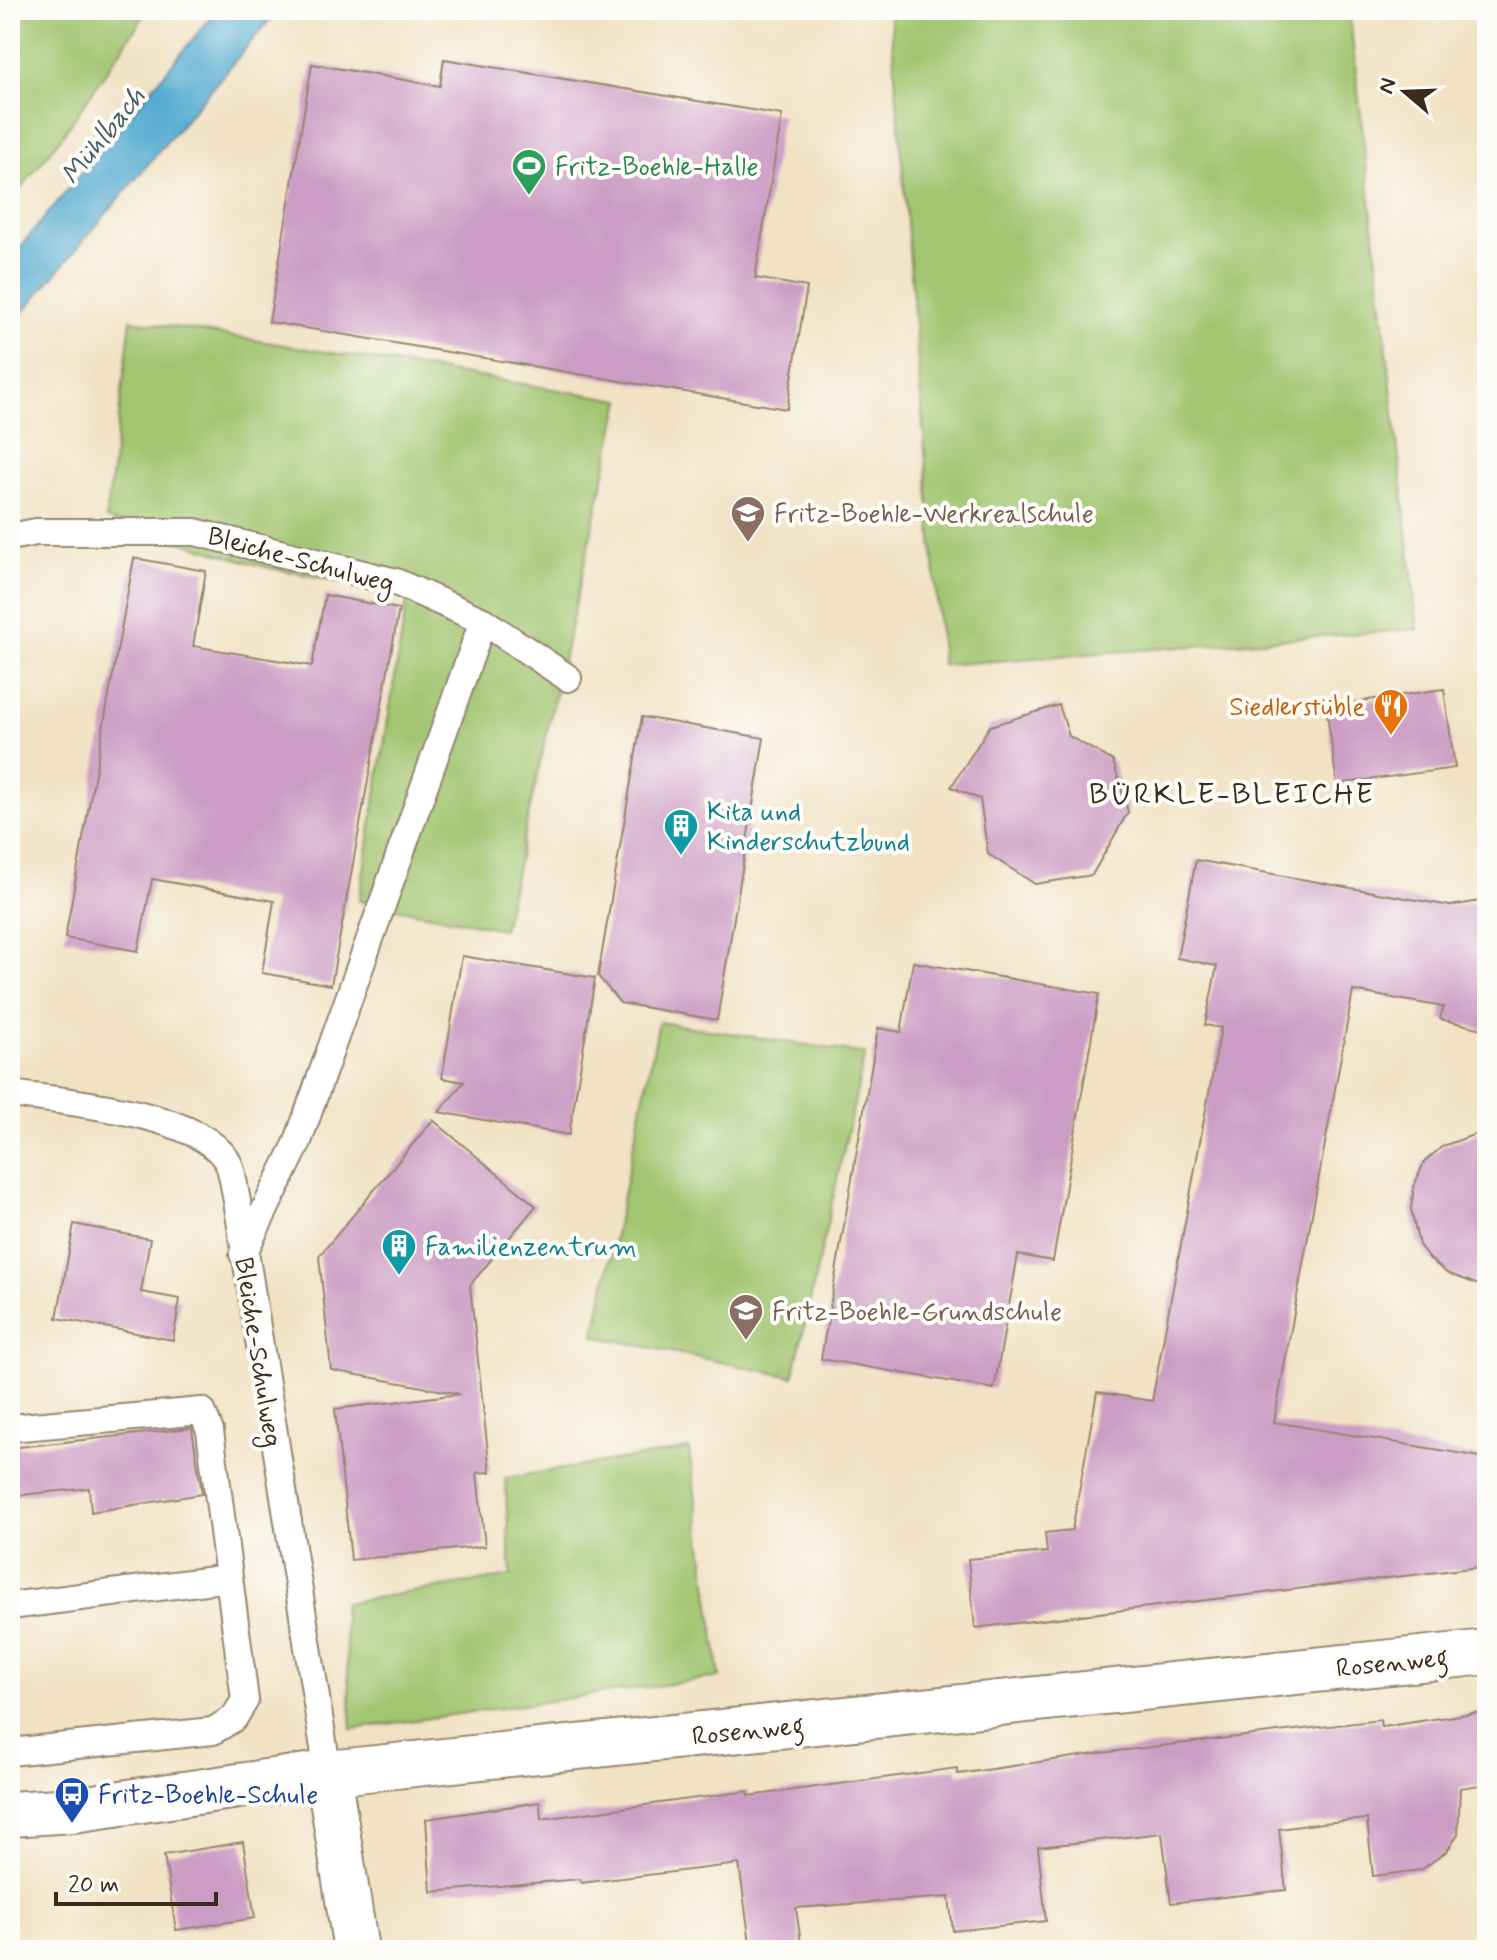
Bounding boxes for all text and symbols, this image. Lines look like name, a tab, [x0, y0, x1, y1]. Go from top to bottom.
north arrow	[1365, 52, 1445, 132]
text: N	[1372, 75, 1404, 98]
water label: Mühlbach	[53, 80, 155, 193]
sports icon: Fritz-Boehle-Halle	[510, 147, 548, 197]
place label: Fritz-Boehle-Halle	[555, 151, 759, 185]
school or university icon: Fritz-Boehle-Werkrealschule	[729, 494, 767, 544]
place label: Fritz-Boehle-Werkrealschule	[774, 498, 1094, 532]
street label: Bleiche-Schulweg	[203, 520, 397, 604]
restaurant icon: Siedlerstüble	[1372, 687, 1410, 737]
place label: Siedlerstüble	[1229, 691, 1365, 725]
district label: BÜRKLE-BLEICHE	[1089, 775, 1375, 814]
place label: Kita und Kinderschutzbund	[707, 796, 910, 860]
building icon: Kita und Kinderschutzbund	[662, 807, 700, 857]
building icon: Familienzentrum	[380, 1227, 418, 1277]
place label: Familienzentrum	[425, 1231, 637, 1265]
street label: Bleiche-Schulweg	[223, 1255, 289, 1450]
school or university icon: Fritz-Boehle-Grundschule	[727, 1292, 765, 1342]
place label: Fritz-Boehle-Grundschule	[772, 1296, 1062, 1330]
street label: Rosenweg	[1335, 1641, 1450, 1690]
street label: Rosenweg	[691, 1709, 806, 1758]
bus stop icon: Fritz-Boehle-Schule	[53, 1775, 91, 1825]
place label: Fritz-Boehle-Schule	[98, 1779, 318, 1813]
scale bar	[56, 1856, 216, 1906]
text: 20 m	[68, 1870, 119, 1901]

